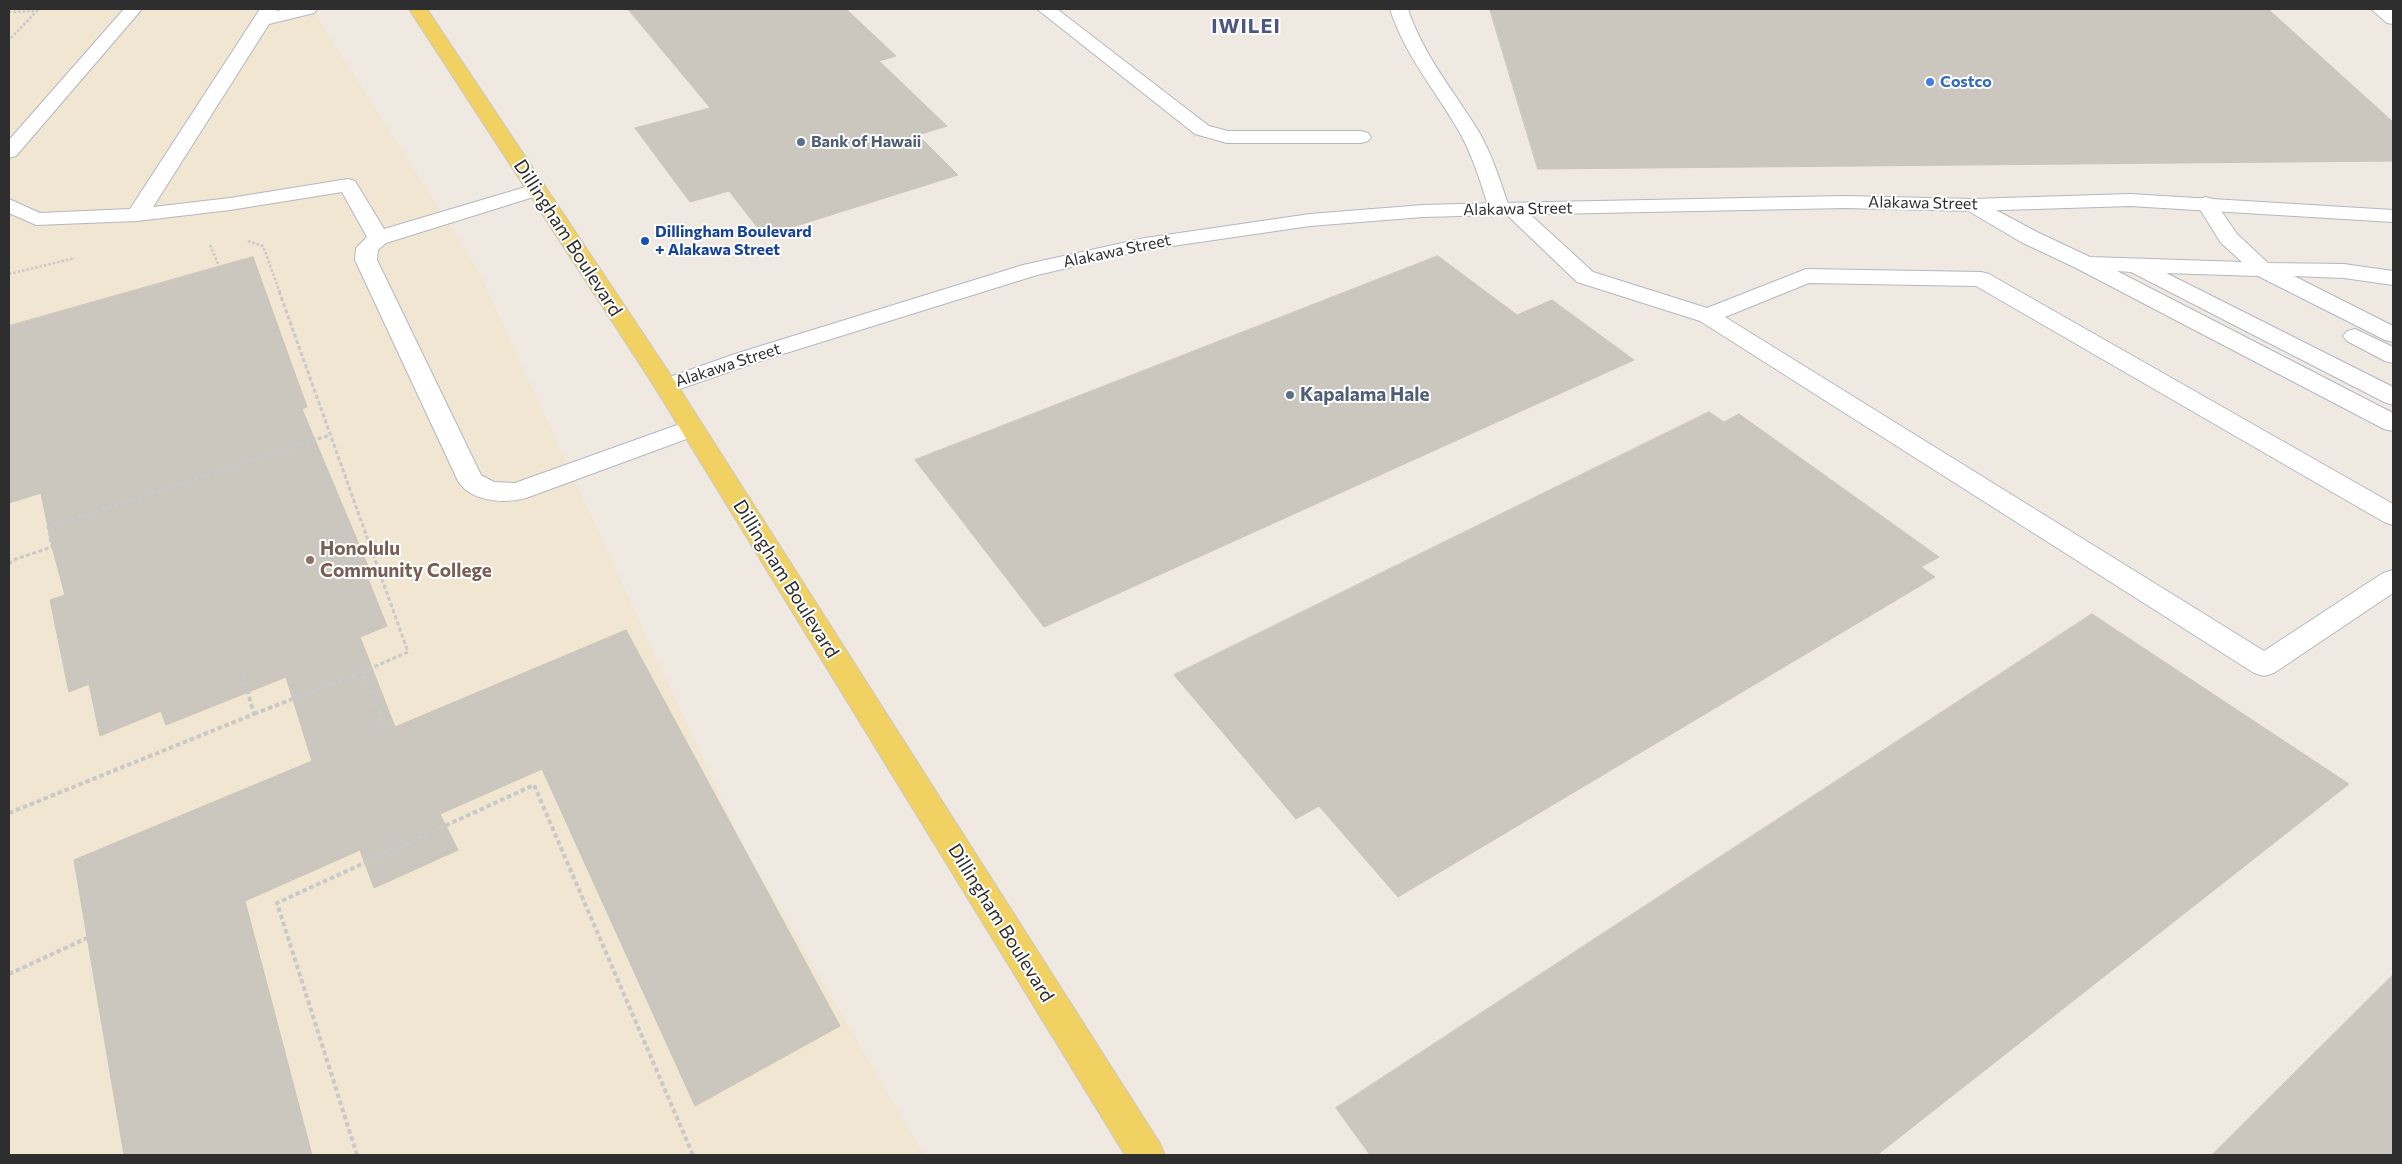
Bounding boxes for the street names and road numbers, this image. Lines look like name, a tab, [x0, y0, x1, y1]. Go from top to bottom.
street label: Dillingham Boulevard	[509, 155, 627, 321]
street label: Alakawa Street	[1868, 192, 1978, 214]
street label: Alakawa Street	[1463, 198, 1573, 220]
street label: Alakawa Street	[1061, 230, 1173, 272]
street label: Alakawa Street	[673, 339, 783, 391]
street label: Dillingham Boulevard	[728, 496, 844, 662]
street label: Dillingham Boulevard	[943, 840, 1059, 1006]

